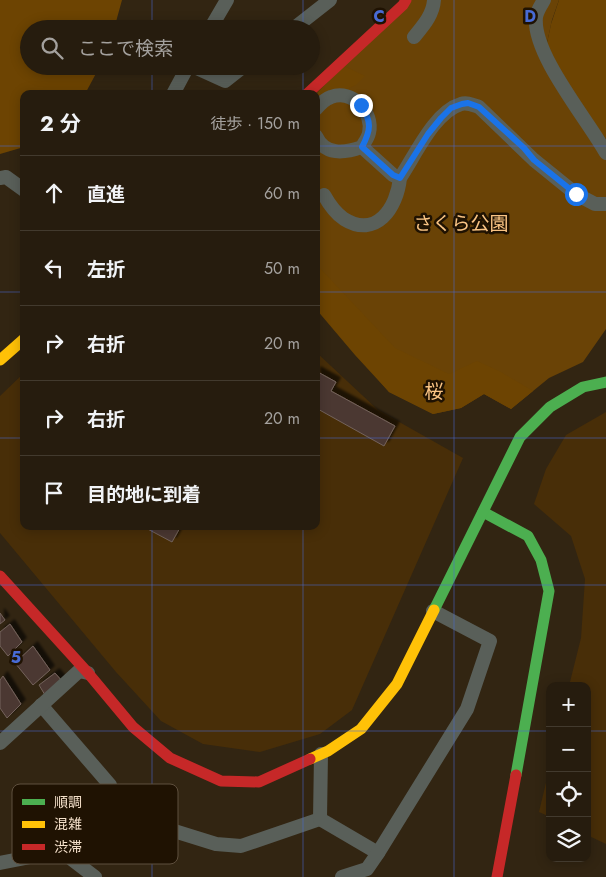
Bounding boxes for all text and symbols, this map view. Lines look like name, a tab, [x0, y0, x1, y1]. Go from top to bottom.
text: C	[373, 5, 385, 28]
text: D	[524, 5, 536, 28]
search box	[20, 20, 320, 75]
icon: search	[38, 34, 66, 62]
text: ここで検索	[78, 35, 173, 62]
route end	[350, 94, 373, 117]
text: 2 分	[40, 109, 81, 139]
text: 徒歩 · 150 m	[210, 112, 300, 135]
icon: ahead	[40, 179, 68, 207]
text: 直進	[87, 181, 125, 208]
text: 60 m	[264, 182, 300, 205]
route start	[565, 183, 588, 206]
park label: さくら公園	[413, 210, 509, 237]
icon: left	[40, 254, 68, 282]
text: 左折	[87, 256, 125, 283]
text: 50 m	[264, 257, 300, 280]
icon: right	[40, 329, 68, 357]
text: 右折	[87, 331, 125, 358]
text: 20 m	[264, 332, 300, 355]
park label: 桜	[424, 378, 444, 405]
icon: right	[40, 404, 68, 432]
text: 右折	[87, 406, 125, 433]
text: 20 m	[264, 407, 300, 430]
icon: arrive	[40, 479, 68, 507]
text: 目的地に到着	[87, 481, 201, 508]
text: 5	[11, 646, 21, 669]
map controls	[546, 682, 591, 862]
button: +	[546, 682, 591, 727]
button: −	[546, 727, 591, 772]
button: locate	[546, 772, 591, 817]
legend	[12, 784, 178, 864]
text: 順調	[54, 792, 82, 812]
text: 混雑	[54, 814, 82, 834]
button: layers	[546, 817, 591, 862]
text: 渋滞	[54, 837, 82, 857]

